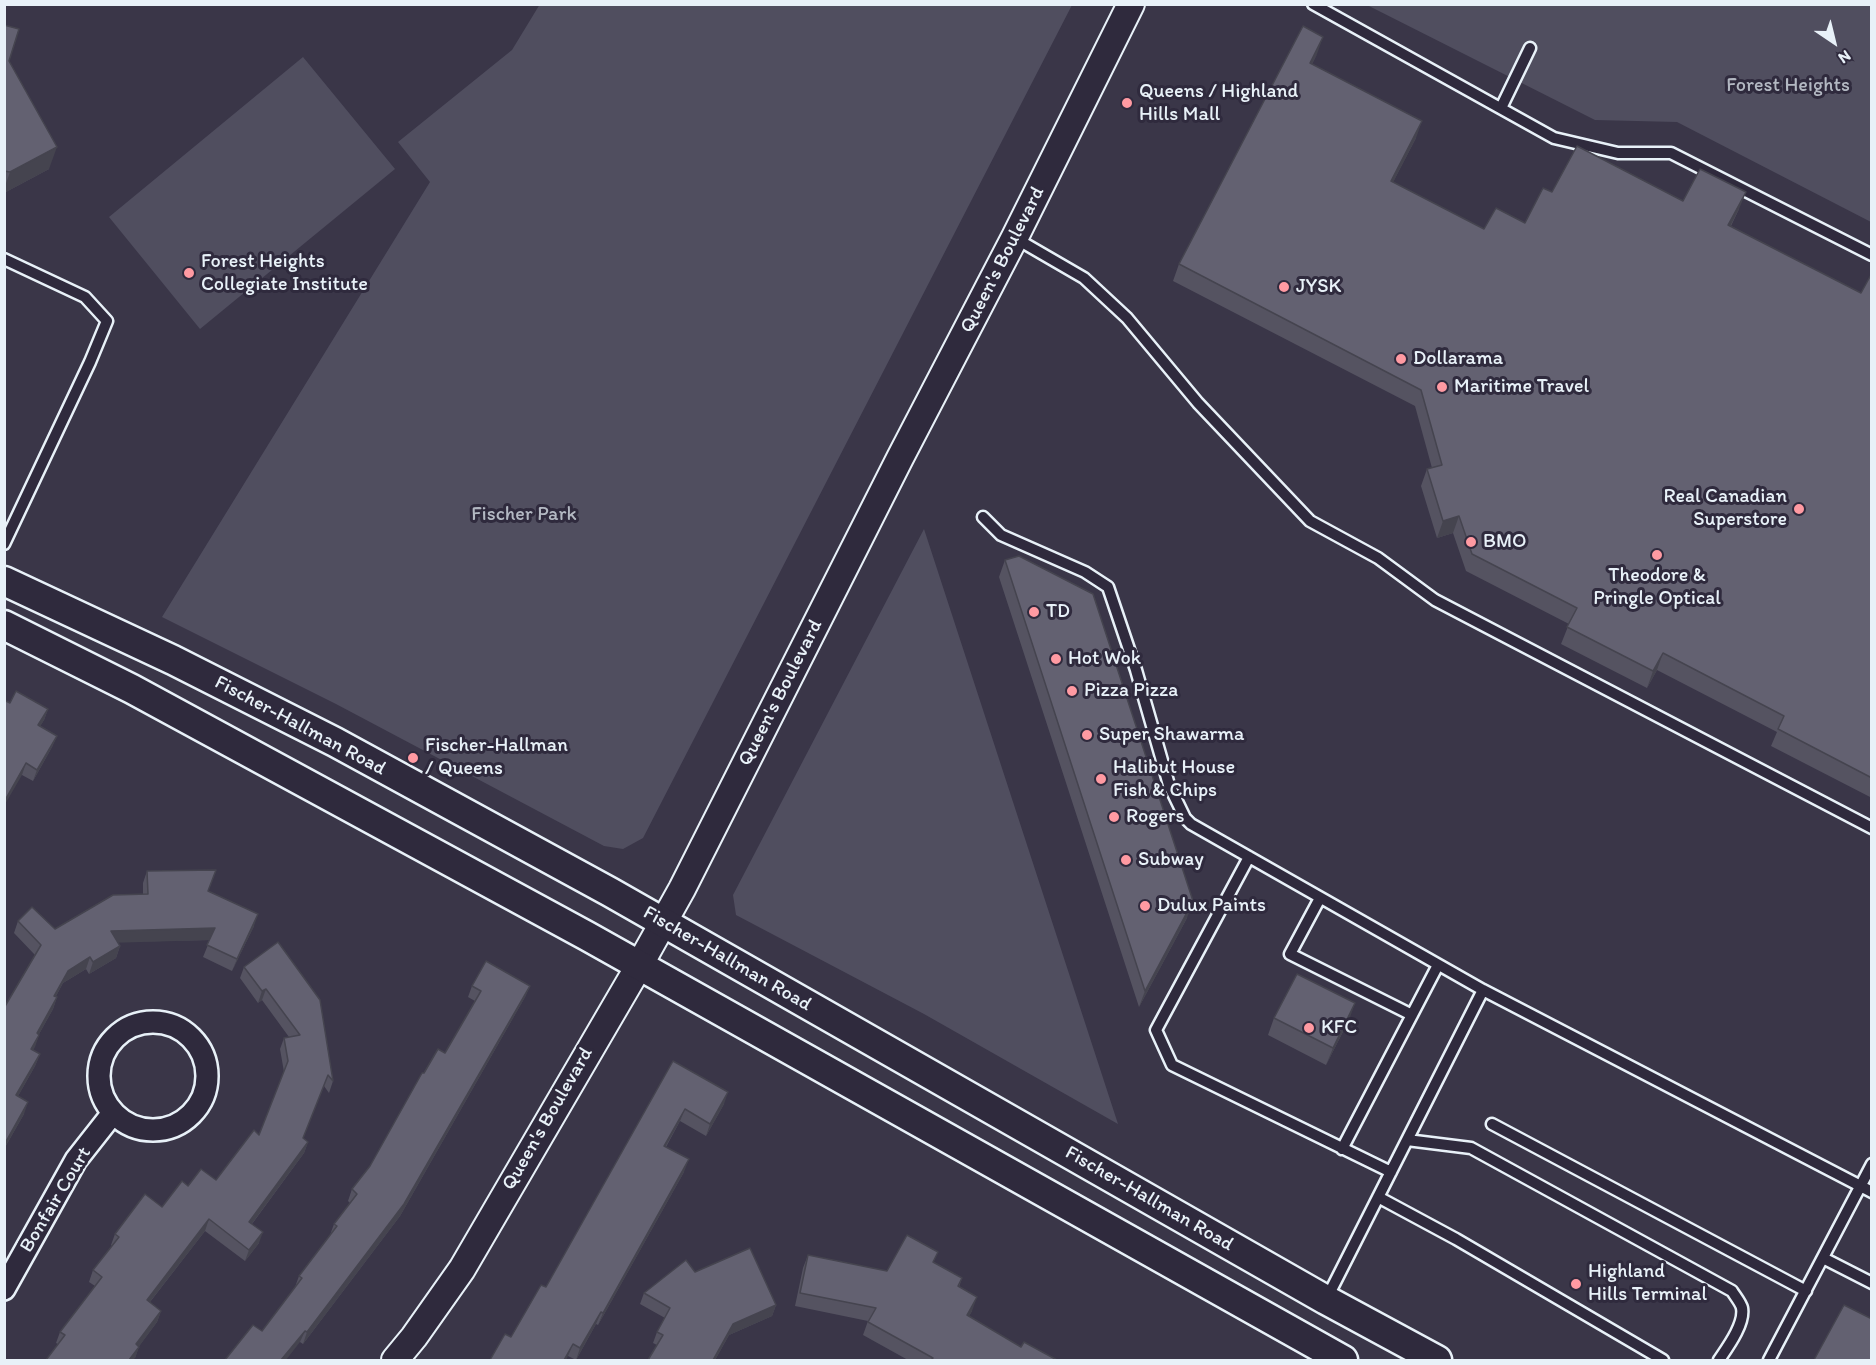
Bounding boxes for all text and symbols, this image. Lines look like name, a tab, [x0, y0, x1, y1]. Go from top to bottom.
north arrow	[1804, 12, 1864, 72]
text: N	[1835, 46, 1854, 68]
park label: Forest Heights	[1726, 74, 1850, 98]
place label: Queens / Highland Hills Mall	[1139, 80, 1298, 127]
marker: Queens / Highland Hills Mall	[1120, 96, 1134, 110]
street label: Queen's Boulevard	[956, 183, 1050, 337]
place label: Forest Heights Collegiate Institute	[201, 250, 368, 297]
marker: Forest Heights Collegiate Institute	[182, 266, 196, 280]
place label: JYSK	[1296, 275, 1341, 299]
marker: JYSK	[1277, 280, 1291, 294]
place label: Dollarama	[1413, 347, 1503, 371]
marker: Dollarama	[1394, 352, 1408, 366]
place label: Maritime Travel	[1454, 375, 1589, 399]
marker: Maritime Travel	[1435, 380, 1449, 394]
place label: Real Canadian Superstore	[1664, 485, 1787, 532]
marker: Real Canadian Superstore	[1792, 502, 1806, 516]
park label: Fischer Park	[471, 503, 577, 527]
place label: BMO	[1483, 530, 1527, 554]
marker: BMO	[1464, 535, 1478, 549]
marker: Theodore & Pringle Optical	[1650, 548, 1664, 562]
place label: Theodore & Pringle Optical	[1593, 564, 1721, 611]
place label: TD	[1046, 600, 1070, 624]
marker: TD	[1027, 605, 1041, 619]
street label: Queen's Boulevard	[734, 616, 828, 770]
place label: Hot Wok	[1068, 647, 1141, 671]
marker: Hot Wok	[1049, 652, 1063, 666]
street label: Fischer-Hallman Road	[210, 671, 390, 781]
place label: Pizza Pizza	[1084, 679, 1178, 703]
marker: Pizza Pizza	[1065, 684, 1079, 698]
place label: Super Shawarma	[1099, 723, 1244, 747]
marker: Super Shawarma	[1080, 728, 1094, 742]
place label: Fischer-Hallman / Queens	[425, 734, 568, 781]
marker: Fischer-Hallman / Queens	[406, 751, 420, 765]
place label: Halibut House Fish & Chips	[1113, 756, 1235, 803]
marker: Halibut House Fish & Chips	[1094, 772, 1108, 786]
place label: Rogers	[1126, 805, 1184, 829]
marker: Rogers	[1107, 810, 1121, 824]
place label: Subway	[1138, 848, 1204, 872]
marker: Subway	[1119, 853, 1133, 867]
place label: Dulux Paints	[1157, 894, 1266, 918]
marker: Dulux Paints	[1138, 899, 1152, 913]
street label: Fischer-Hallman Road	[639, 901, 815, 1017]
place label: KFC	[1321, 1016, 1357, 1040]
marker: KFC	[1302, 1021, 1316, 1035]
street label: Queen's Boulevard	[497, 1043, 599, 1195]
street label: Fischer-Hallman Road	[1061, 1141, 1237, 1257]
street label: Bonfair Court	[15, 1143, 97, 1257]
place label: Highland Hills Terminal	[1588, 1260, 1707, 1307]
marker: Highland Hills Terminal	[1569, 1277, 1583, 1291]

